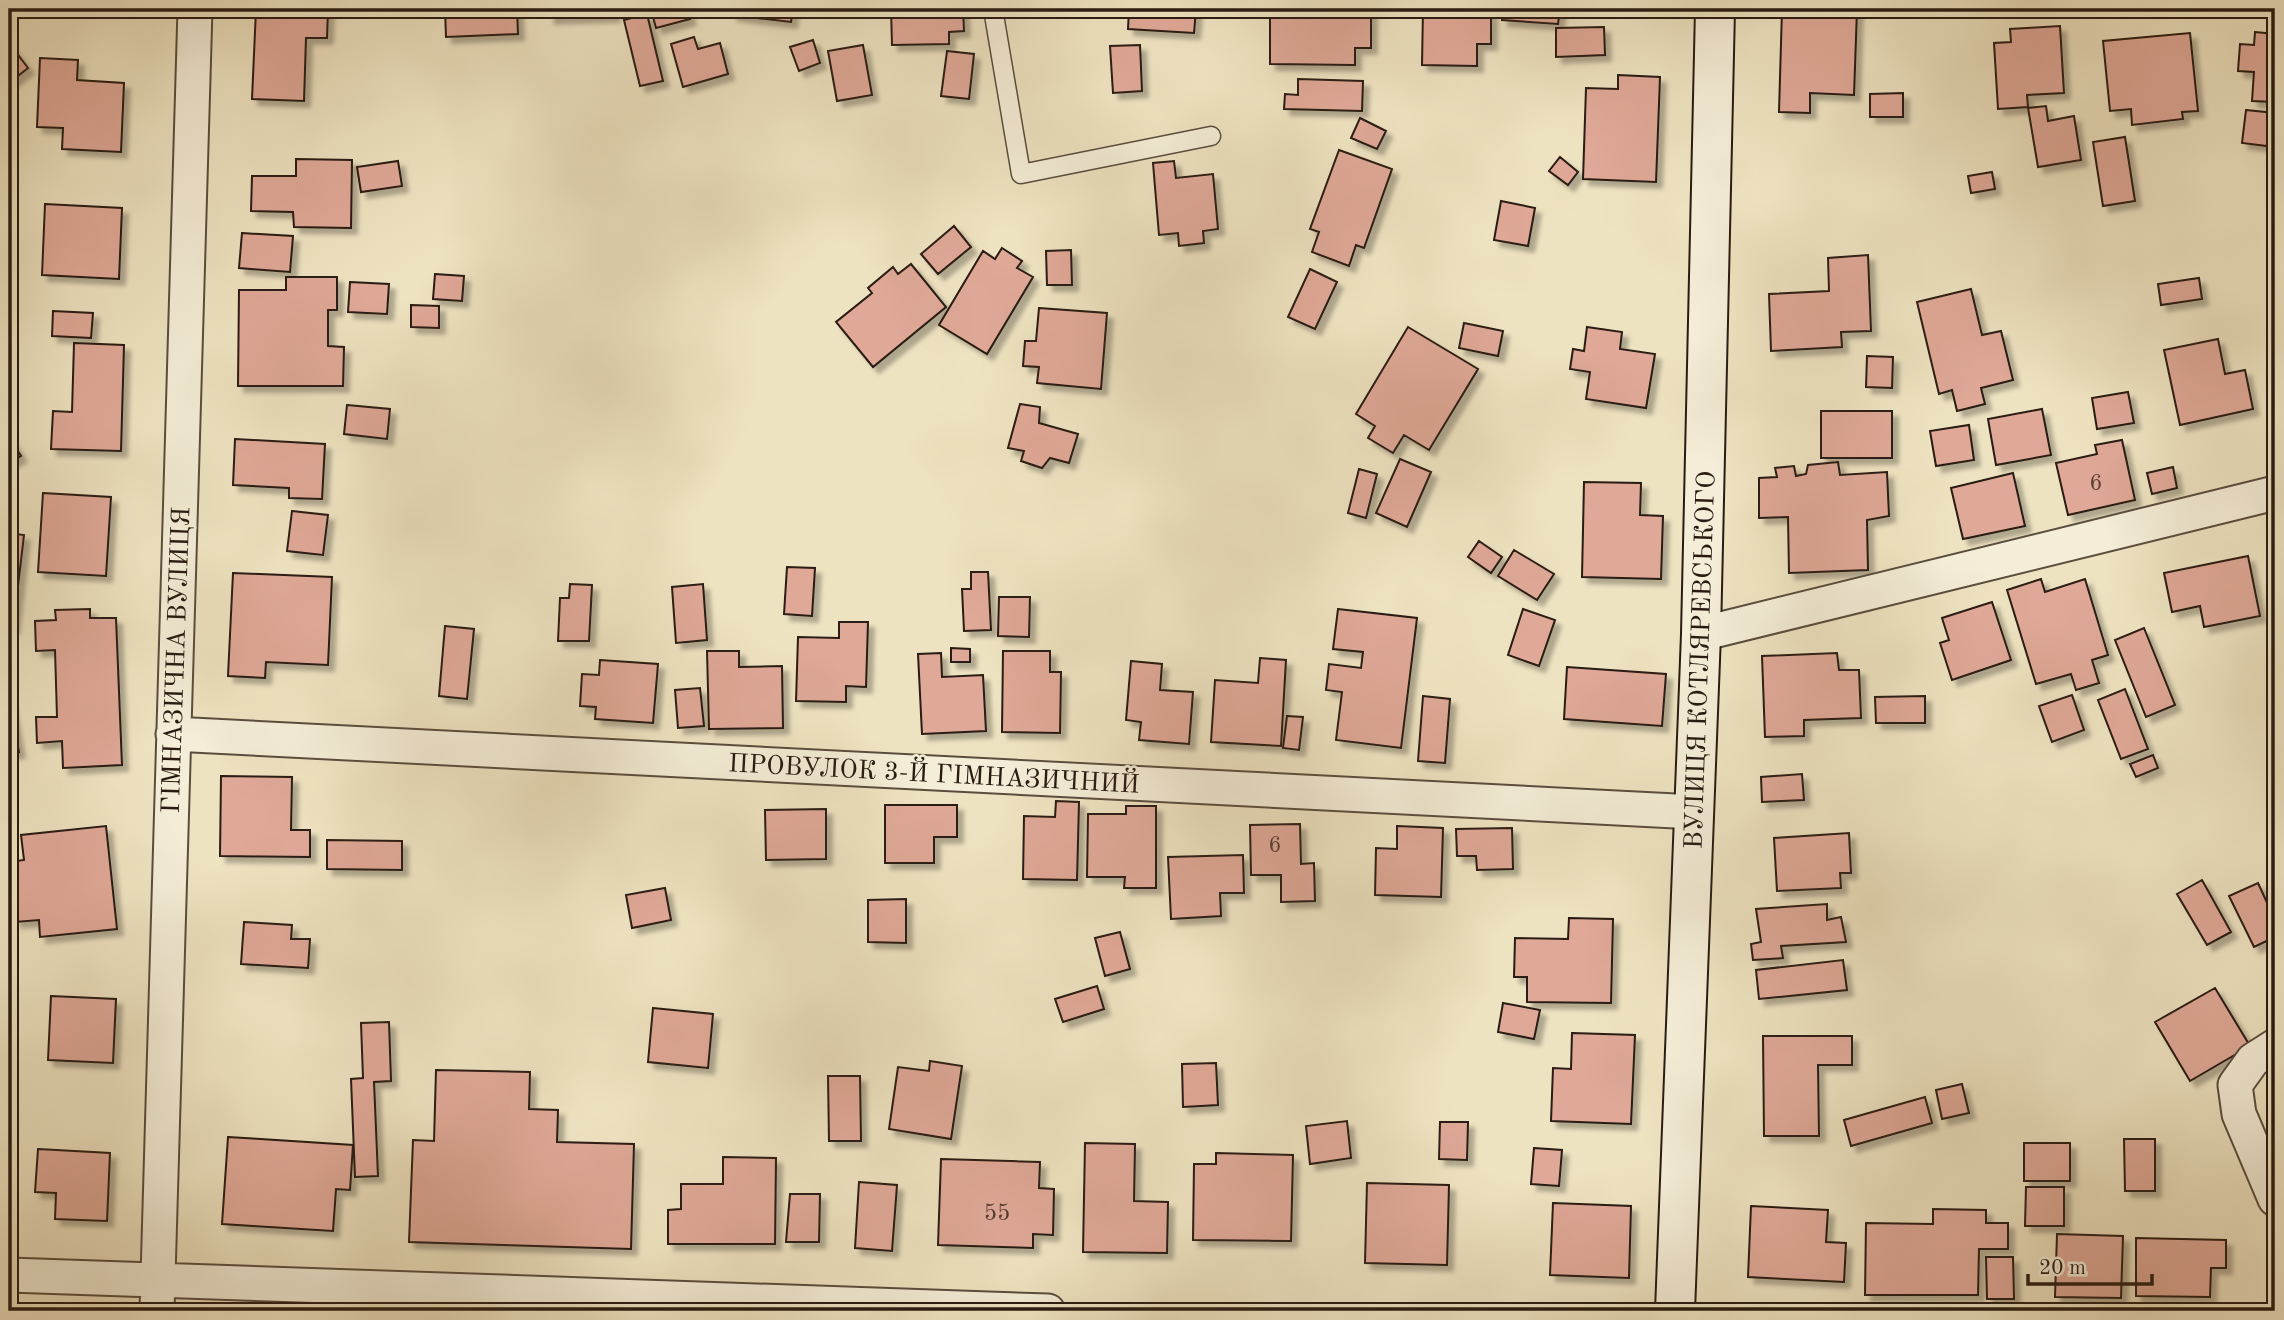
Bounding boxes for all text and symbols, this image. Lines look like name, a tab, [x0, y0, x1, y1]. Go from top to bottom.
street label: ВУЛИЦЯ КОТЛЯРЕВСЬКОГО	[1681, 470, 1721, 850]
house number: 6	[2089, 472, 2103, 495]
street label: ГІМНАЗИЧНА ВУЛИЦЯ	[159, 506, 195, 814]
street label: ПРОВУЛОК 3-Й ГІМНАЗИЧНИЙ	[727, 746, 1141, 799]
house number: 6	[1268, 834, 1282, 857]
house number: 55	[984, 1202, 1010, 1225]
scale bar	[2028, 1243, 2153, 1287]
text: 20 m	[2039, 1258, 2086, 1279]

